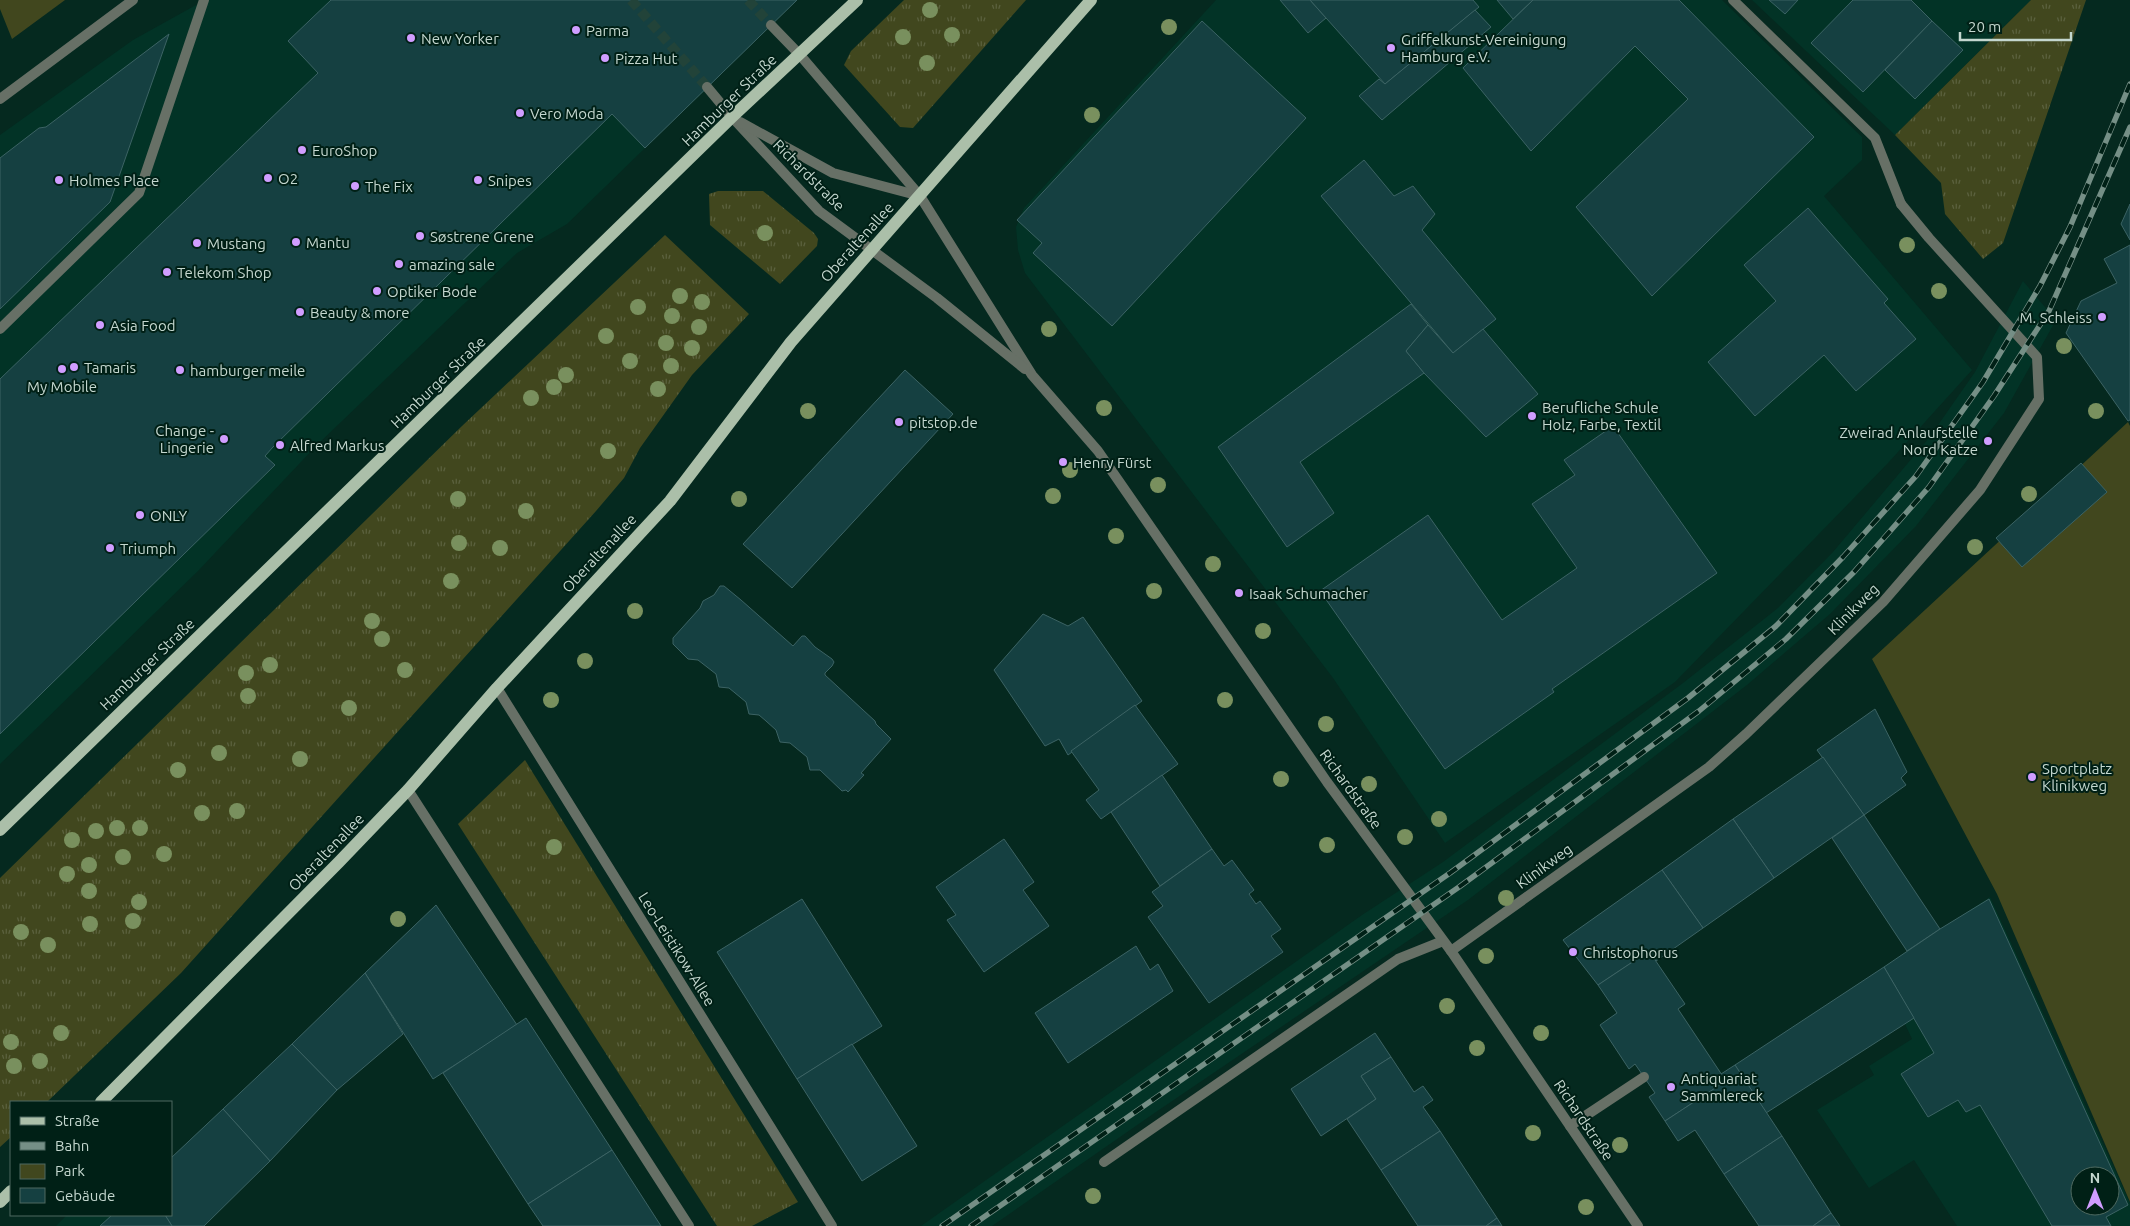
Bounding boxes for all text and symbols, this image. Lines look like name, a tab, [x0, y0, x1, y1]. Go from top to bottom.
scale bar	[1960, 10, 2071, 42]
text: 20 m	[1968, 18, 2001, 35]
place label: Parma	[586, 22, 629, 39]
marker: Parma	[570, 24, 582, 36]
place label: New Yorker	[421, 30, 499, 47]
place label: Griffelkunst-Vereinigung Hamburg e.V.	[1401, 31, 1566, 65]
marker: New Yorker	[405, 32, 417, 44]
marker: Griffelkunst-Vereinigung Hamburg e.V.	[1385, 42, 1397, 54]
place label: Pizza Hut	[615, 50, 678, 67]
street label: Hamburger Straße	[678, 51, 780, 149]
marker: Pizza Hut	[599, 52, 611, 64]
place label: Vero Moda	[530, 105, 603, 122]
marker: Vero Moda	[514, 107, 526, 119]
street label: Richardstraße	[770, 136, 848, 214]
place label: EuroShop	[312, 142, 377, 159]
marker: EuroShop	[296, 144, 308, 156]
place label: O2	[278, 170, 298, 187]
place label: Holmes Place	[69, 172, 159, 189]
marker: O2	[262, 172, 274, 184]
place label: Snipes	[488, 172, 532, 189]
marker: Holmes Place	[53, 174, 65, 186]
marker: Snipes	[472, 174, 484, 186]
place label: The Fix	[365, 178, 413, 195]
marker: The Fix	[349, 180, 361, 192]
street label: Oberaltenallee	[817, 199, 897, 285]
place label: Søstrene Grene	[430, 228, 534, 245]
marker: Søstrene Grene	[414, 230, 426, 242]
place label: Mantu	[306, 234, 350, 251]
place label: Mustang	[207, 235, 266, 252]
marker: Mantu	[290, 236, 302, 248]
marker: Mustang	[191, 237, 203, 249]
place label: amazing sale	[409, 256, 495, 273]
marker: amazing sale	[393, 258, 405, 270]
place label: Telekom Shop	[177, 264, 272, 281]
marker: Telekom Shop	[161, 266, 173, 278]
place label: Optiker Bode	[387, 283, 477, 300]
marker: Optiker Bode	[371, 285, 383, 297]
place label: Beauty & more	[310, 304, 410, 321]
marker: Beauty & more	[294, 306, 306, 318]
place label: M. Schleiss	[2020, 309, 2092, 326]
marker: M. Schleiss	[2096, 311, 2108, 323]
place label: Asia Food	[110, 317, 175, 334]
marker: Asia Food	[94, 319, 106, 331]
street label: Hamburger Straße	[387, 333, 489, 431]
place label: Tamaris	[84, 359, 136, 376]
marker: Tamaris	[68, 361, 80, 373]
place label: hamburger meile	[190, 362, 305, 379]
marker: My Mobile	[56, 363, 68, 375]
marker: hamburger meile	[174, 364, 186, 376]
place label: My Mobile	[27, 378, 97, 395]
place label: Berufliche Schule Holz, Farbe, Textil	[1542, 399, 1661, 433]
marker: Berufliche Schule Holz, Farbe, Textil	[1526, 410, 1538, 422]
place label: pitstop.de	[909, 414, 978, 431]
marker: pitstop.de	[893, 416, 905, 428]
place label: Change - Lingerie	[155, 422, 214, 456]
place label: Zweirad Anlaufstelle Nord Katze	[1839, 424, 1978, 458]
marker: Change - Lingerie	[218, 433, 230, 445]
marker: Zweirad Anlaufstelle Nord Katze	[1982, 435, 1994, 447]
place label: Alfred Markus	[290, 437, 385, 454]
marker: Alfred Markus	[274, 439, 286, 451]
place label: Henry Fürst	[1073, 454, 1151, 471]
marker: Henry Fürst	[1057, 456, 1069, 468]
place label: ONLY	[150, 507, 187, 524]
marker: ONLY	[134, 509, 146, 521]
street label: Oberaltenallee	[558, 510, 640, 596]
place label: Triumph	[120, 540, 176, 557]
marker: Triumph	[104, 542, 116, 554]
street label: Klinikweg	[1824, 580, 1882, 638]
place label: Isaak Schumacher	[1249, 585, 1368, 602]
marker: Isaak Schumacher	[1233, 587, 1245, 599]
street label: Hamburger Straße	[96, 615, 198, 713]
street label: Richardstraße	[1317, 746, 1385, 832]
place label: Sportplatz Klinikweg	[2042, 760, 2112, 794]
marker: Sportplatz Klinikweg	[2026, 771, 2038, 783]
street label: Oberaltenallee	[285, 810, 367, 894]
street label: Klinikweg	[1513, 840, 1575, 892]
street label: Leo-Leistikow-Allee	[635, 889, 719, 1009]
place label: Christophorus	[1583, 944, 1678, 961]
marker: Christophorus	[1567, 946, 1579, 958]
place label: Antiquariat Sammlereck	[1681, 1070, 1764, 1104]
street label: Richardstraße	[1551, 1076, 1617, 1164]
marker: Antiquariat Sammlereck	[1665, 1081, 1677, 1093]
legend	[10, 1101, 172, 1216]
text: Straße	[55, 1112, 99, 1129]
text: Bahn	[55, 1137, 89, 1154]
text: Park	[55, 1162, 85, 1179]
north arrow	[2070, 1166, 2120, 1216]
text: N	[2090, 1170, 2100, 1186]
text: Gebäude	[55, 1187, 115, 1204]

